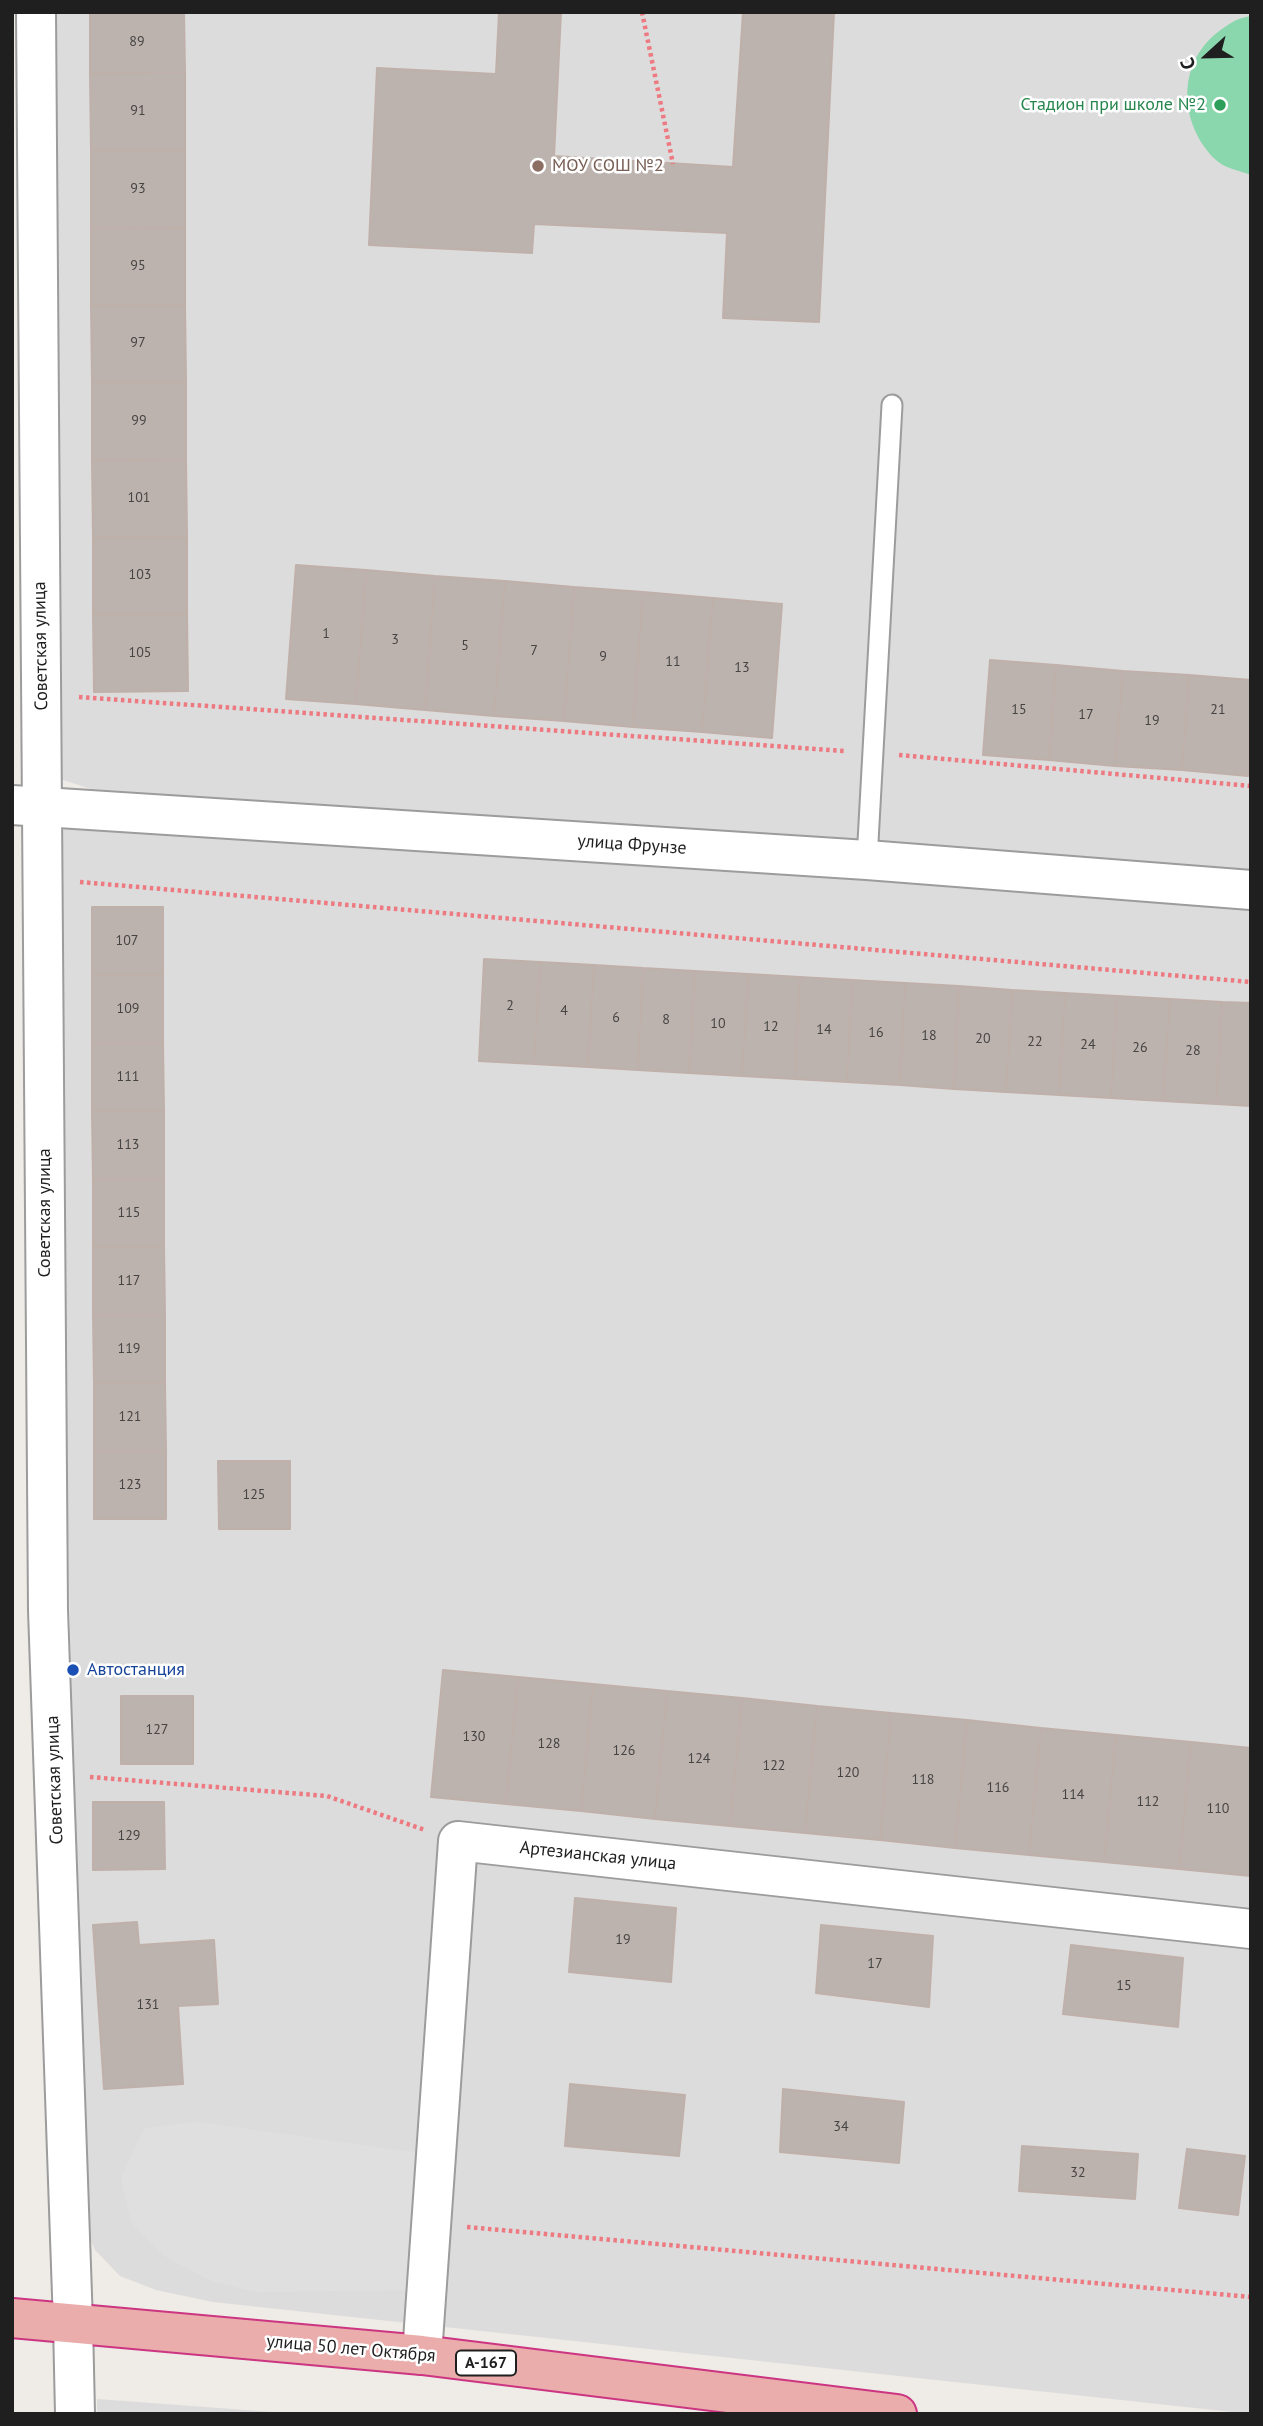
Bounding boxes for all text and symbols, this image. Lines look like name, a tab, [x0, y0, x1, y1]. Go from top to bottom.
north arrow	[1172, 21, 1242, 91]
house number: 89	[129, 34, 145, 50]
text: С	[1174, 54, 1201, 73]
place label: Стадион при школе №2	[1021, 94, 1206, 116]
marker: Стадион при школе №2	[1212, 97, 1228, 113]
house number: 91	[130, 103, 146, 119]
place label: МОУ СОШ №2	[552, 155, 664, 177]
marker: МОУ СОШ №2	[530, 158, 546, 174]
house number: 93	[130, 181, 146, 197]
house number: 95	[130, 258, 146, 274]
house number: 97	[130, 335, 146, 351]
house number: 99	[131, 413, 147, 429]
house number: 101	[128, 490, 150, 506]
house number: 103	[129, 567, 151, 583]
street label: Советская улица	[29, 581, 53, 711]
house number: 1	[322, 626, 330, 642]
house number: 3	[391, 632, 399, 648]
house number: 5	[461, 638, 469, 654]
house number: 7	[530, 643, 538, 659]
house number: 105	[129, 645, 151, 661]
house number: 9	[599, 649, 607, 665]
house number: 11	[665, 654, 681, 670]
house number: 13	[734, 660, 750, 676]
house number: 15	[1011, 702, 1027, 718]
house number: 21	[1210, 702, 1226, 718]
house number: 17	[1078, 707, 1094, 723]
house number: 19	[1144, 713, 1160, 729]
street label: улица Фрунзе	[577, 830, 687, 860]
house number: 107	[116, 933, 138, 949]
house number: 2	[506, 998, 514, 1014]
house number: 109	[117, 1001, 139, 1017]
house number: 4	[560, 1003, 568, 1019]
house number: 6	[612, 1010, 620, 1026]
house number: 8	[662, 1012, 670, 1028]
house number: 10	[710, 1016, 726, 1032]
house number: 12	[763, 1019, 779, 1035]
house number: 14	[816, 1022, 832, 1038]
house number: 16	[868, 1025, 884, 1041]
house number: 18	[921, 1028, 937, 1044]
house number: 20	[975, 1031, 991, 1047]
house number: 22	[1027, 1034, 1043, 1050]
house number: 24	[1080, 1037, 1096, 1053]
house number: 26	[1132, 1040, 1148, 1056]
house number: 28	[1185, 1043, 1201, 1059]
house number: 111	[117, 1069, 139, 1085]
house number: 113	[117, 1137, 139, 1153]
street label: Советская улица	[34, 1148, 56, 1278]
house number: 115	[118, 1205, 140, 1221]
house number: 117	[118, 1273, 140, 1289]
house number: 119	[118, 1341, 140, 1357]
house number: 121	[119, 1409, 141, 1425]
house number: 123	[119, 1477, 141, 1493]
house number: 125	[243, 1487, 265, 1503]
place label: Автостанция	[87, 1659, 185, 1681]
marker: Автостанция	[65, 1662, 81, 1678]
street label: Советская улица	[42, 1715, 68, 1845]
house number: 127	[146, 1722, 168, 1738]
house number: 130	[463, 1729, 485, 1745]
house number: 128	[538, 1736, 560, 1752]
house number: 126	[613, 1743, 635, 1759]
house number: 124	[688, 1751, 710, 1767]
house number: 122	[763, 1758, 785, 1774]
house number: 120	[837, 1765, 859, 1781]
house number: 118	[912, 1772, 934, 1788]
house number: 116	[987, 1780, 1009, 1796]
house number: 114	[1062, 1787, 1084, 1803]
house number: 112	[1137, 1794, 1159, 1810]
house number: 110	[1207, 1801, 1229, 1817]
house number: 129	[118, 1828, 140, 1844]
street label: Артезианская улица	[519, 1837, 677, 1875]
house number: 19	[615, 1932, 631, 1948]
house number: 17	[867, 1956, 883, 1972]
house number: 15	[1116, 1978, 1132, 1994]
house number: 131	[137, 1997, 159, 2013]
house number: 34	[833, 2119, 849, 2135]
house number: 32	[1070, 2165, 1086, 2181]
street label: улица 50 лет Октября	[265, 2331, 437, 2367]
road number: А-167	[456, 2350, 516, 2376]

